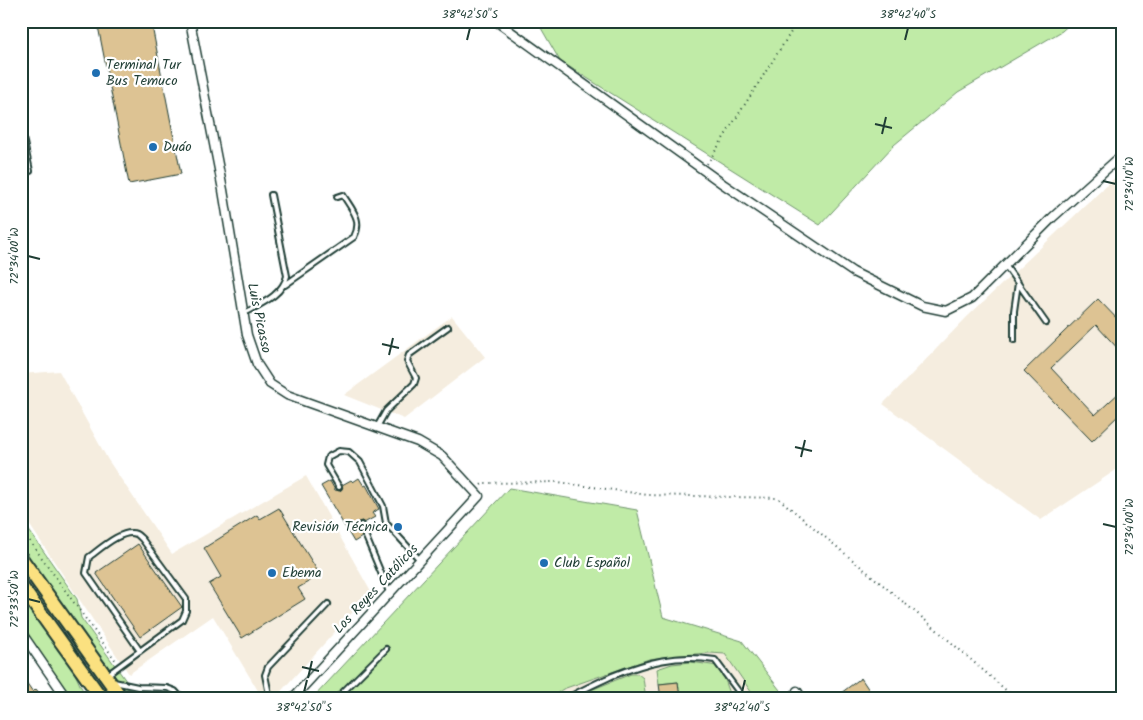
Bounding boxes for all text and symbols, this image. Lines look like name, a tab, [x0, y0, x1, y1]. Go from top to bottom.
text: 38°42'50"S	[442, 5, 499, 24]
text: 38°42'40"S	[880, 5, 937, 24]
place label: Terminal Tur Bus Temuco	[106, 54, 182, 92]
marker: Terminal Tur Bus Temuco	[90, 67, 102, 79]
place label: Duáo	[163, 136, 192, 158]
marker: Duáo	[147, 141, 159, 153]
text: 72°34'10"W	[1120, 157, 1139, 211]
text: 72°34'00"W	[5, 227, 24, 285]
street label: Luis Picasso	[241, 281, 277, 355]
text: 72°34'00"W	[1120, 498, 1139, 556]
place label: Revisión Técnica	[292, 516, 388, 538]
marker: Revisión Técnica	[392, 521, 404, 533]
street label: Los Reyes Católicos	[328, 539, 424, 639]
place label: Club Español	[554, 552, 631, 574]
marker: Club Español	[538, 557, 550, 569]
place label: Ebema	[282, 562, 322, 584]
marker: Ebema	[266, 567, 278, 579]
text: 72°33'50"W	[5, 570, 24, 628]
text: 38°42'50"S	[276, 698, 333, 717]
text: 38°42'40"S	[714, 698, 771, 717]

